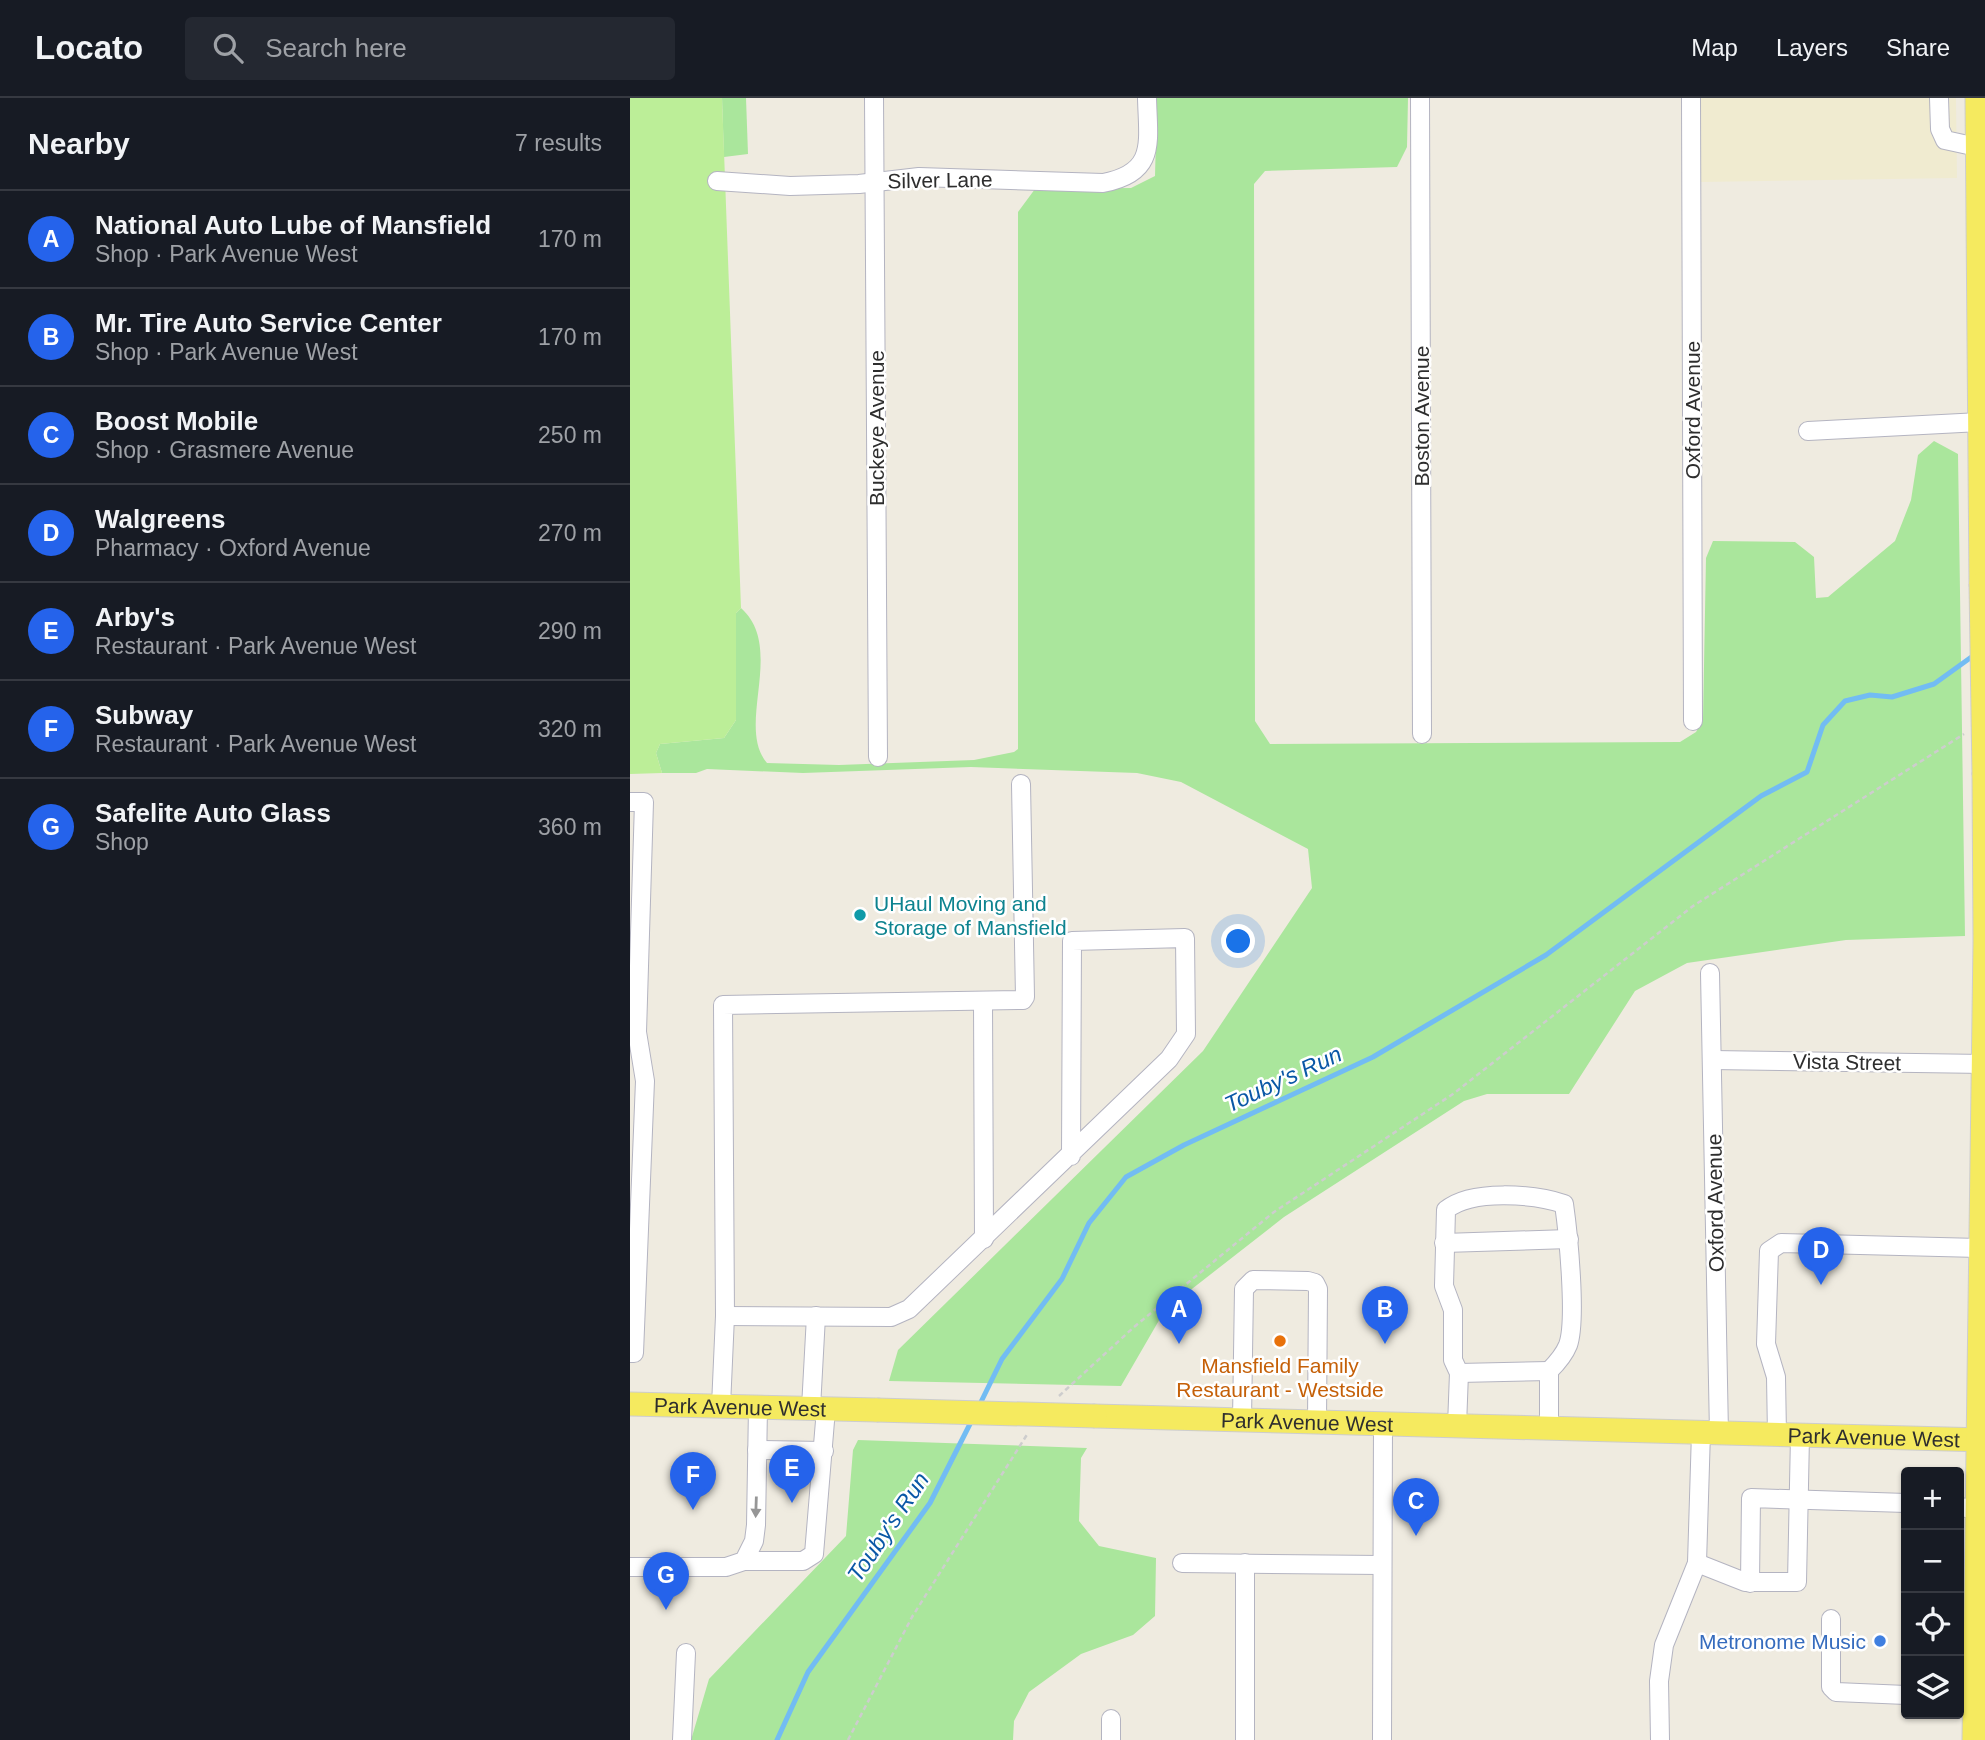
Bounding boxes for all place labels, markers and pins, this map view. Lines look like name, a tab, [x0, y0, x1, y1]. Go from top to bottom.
place label: UHaul Moving and Storage of Mansfield	[874, 892, 1067, 939]
marker: UHaul Moving and Storage of Mansfield	[852, 907, 868, 923]
pin: D	[1798, 1227, 1844, 1285]
pin: A	[1156, 1286, 1202, 1344]
pin: B	[1362, 1286, 1408, 1344]
marker: Mansfield Family Restaurant - Westside	[1272, 1333, 1288, 1349]
place label: Mansfield Family Restaurant - Westside	[1176, 1354, 1384, 1401]
pin: E	[769, 1445, 815, 1503]
pin: F	[670, 1452, 716, 1510]
pin: C	[1393, 1478, 1439, 1536]
pin: G	[643, 1552, 689, 1610]
place label: Metronome Music	[1699, 1630, 1866, 1653]
marker: Metronome Music	[1872, 1633, 1888, 1649]

